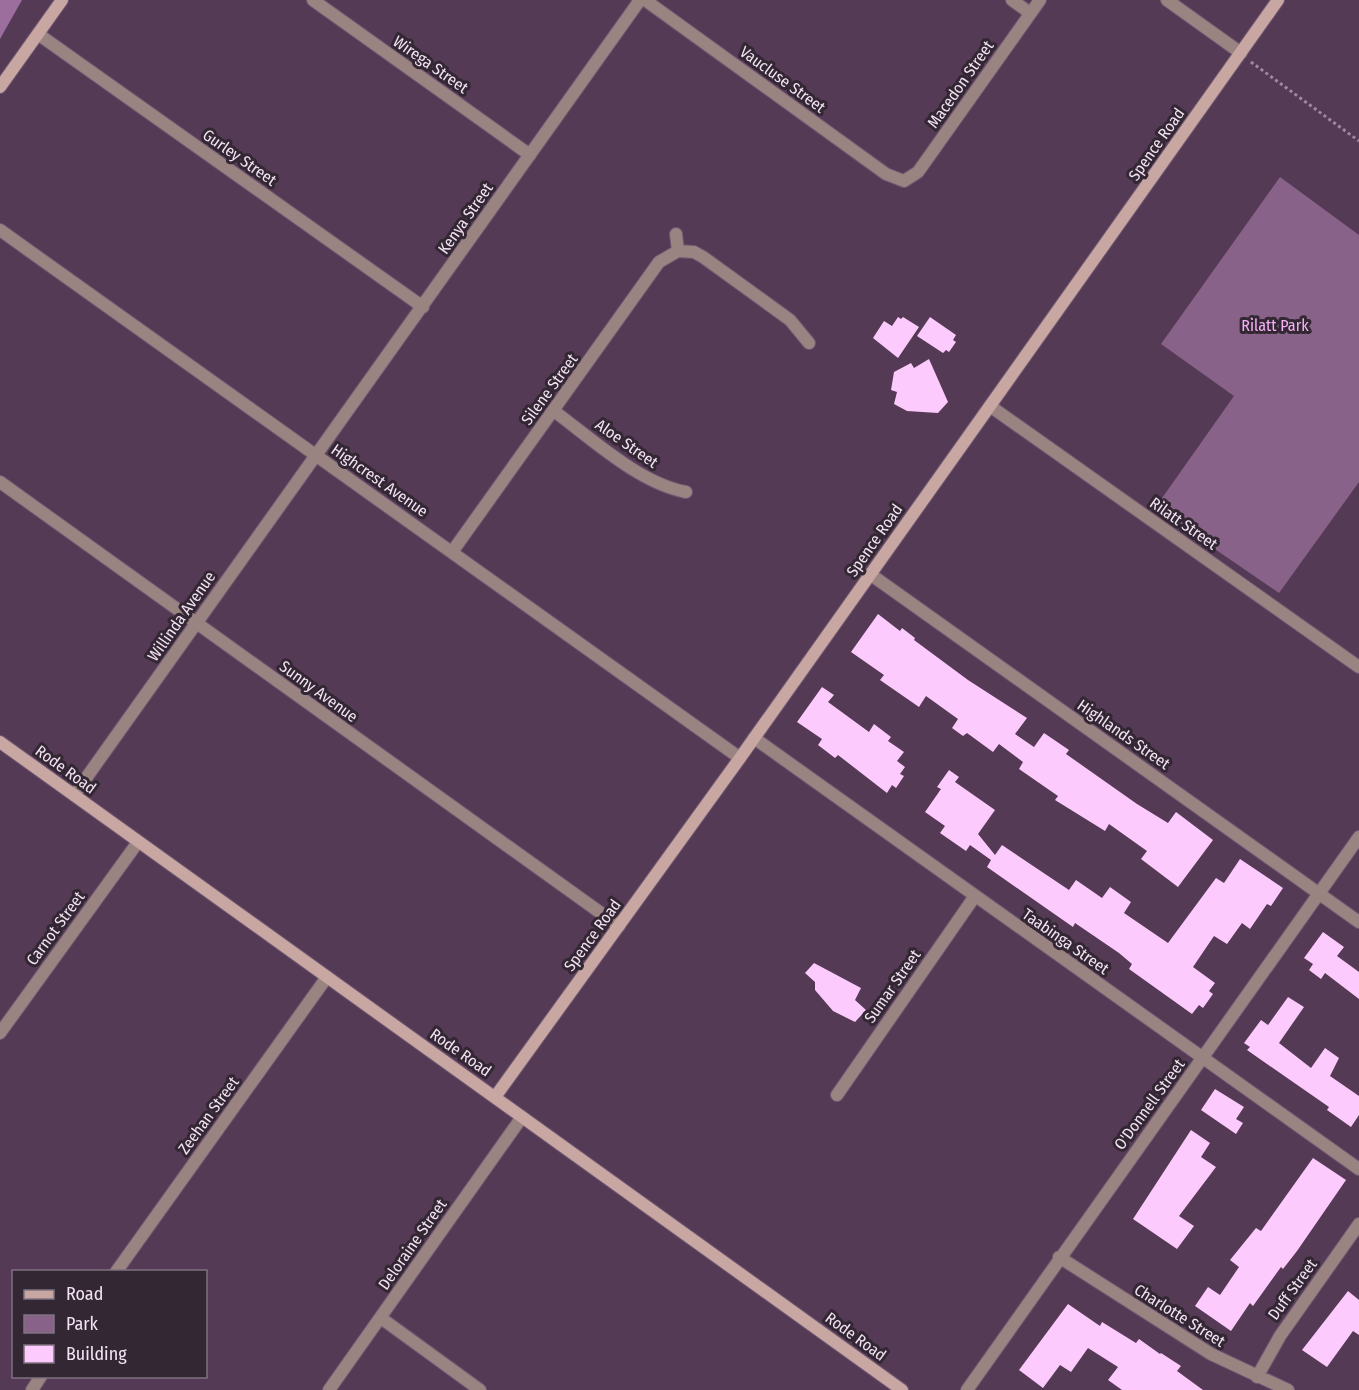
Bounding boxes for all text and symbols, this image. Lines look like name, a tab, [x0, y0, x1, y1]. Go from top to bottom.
street label: Wirega Street	[390, 32, 473, 98]
street label: Macedon Street	[923, 36, 998, 132]
street label: Vaucluse Street	[736, 42, 830, 117]
street label: Spence Road	[1124, 104, 1188, 184]
street label: Gurley Street	[199, 125, 281, 190]
street label: Kenya Street	[434, 178, 497, 257]
park label: Rilatt Park	[1241, 316, 1309, 335]
street label: Silene Street	[517, 349, 582, 429]
street label: Aloe Street	[592, 415, 662, 472]
street label: Highcrest Avenue	[328, 440, 432, 521]
street label: Rilatt Street	[1146, 493, 1222, 554]
street label: Spence Road	[842, 500, 906, 580]
street label: Willinda Avenue	[143, 568, 219, 665]
street label: Sunny Avenue	[276, 657, 362, 726]
street label: Highlands Street	[1074, 695, 1174, 774]
street label: Rode Road	[32, 741, 100, 798]
street label: Carnot Street	[22, 887, 89, 969]
street label: Spence Road	[560, 896, 625, 975]
street label: Taabinga Street	[1019, 905, 1113, 979]
street label: Sumar Street	[860, 945, 925, 1027]
street label: Rode Road	[426, 1024, 495, 1080]
street label: O'Donnell Street	[1110, 1055, 1189, 1153]
street label: Zeehan Street	[174, 1072, 243, 1158]
street label: Deloraine Street	[374, 1195, 451, 1293]
street label: Duff Street	[1264, 1255, 1321, 1323]
legend	[12, 1270, 207, 1378]
street label: Charlotte Street	[1131, 1280, 1229, 1351]
text: Road	[66, 1283, 103, 1305]
street label: Rode Road	[822, 1308, 890, 1365]
text: Park	[66, 1313, 99, 1335]
text: Building	[66, 1343, 127, 1365]

